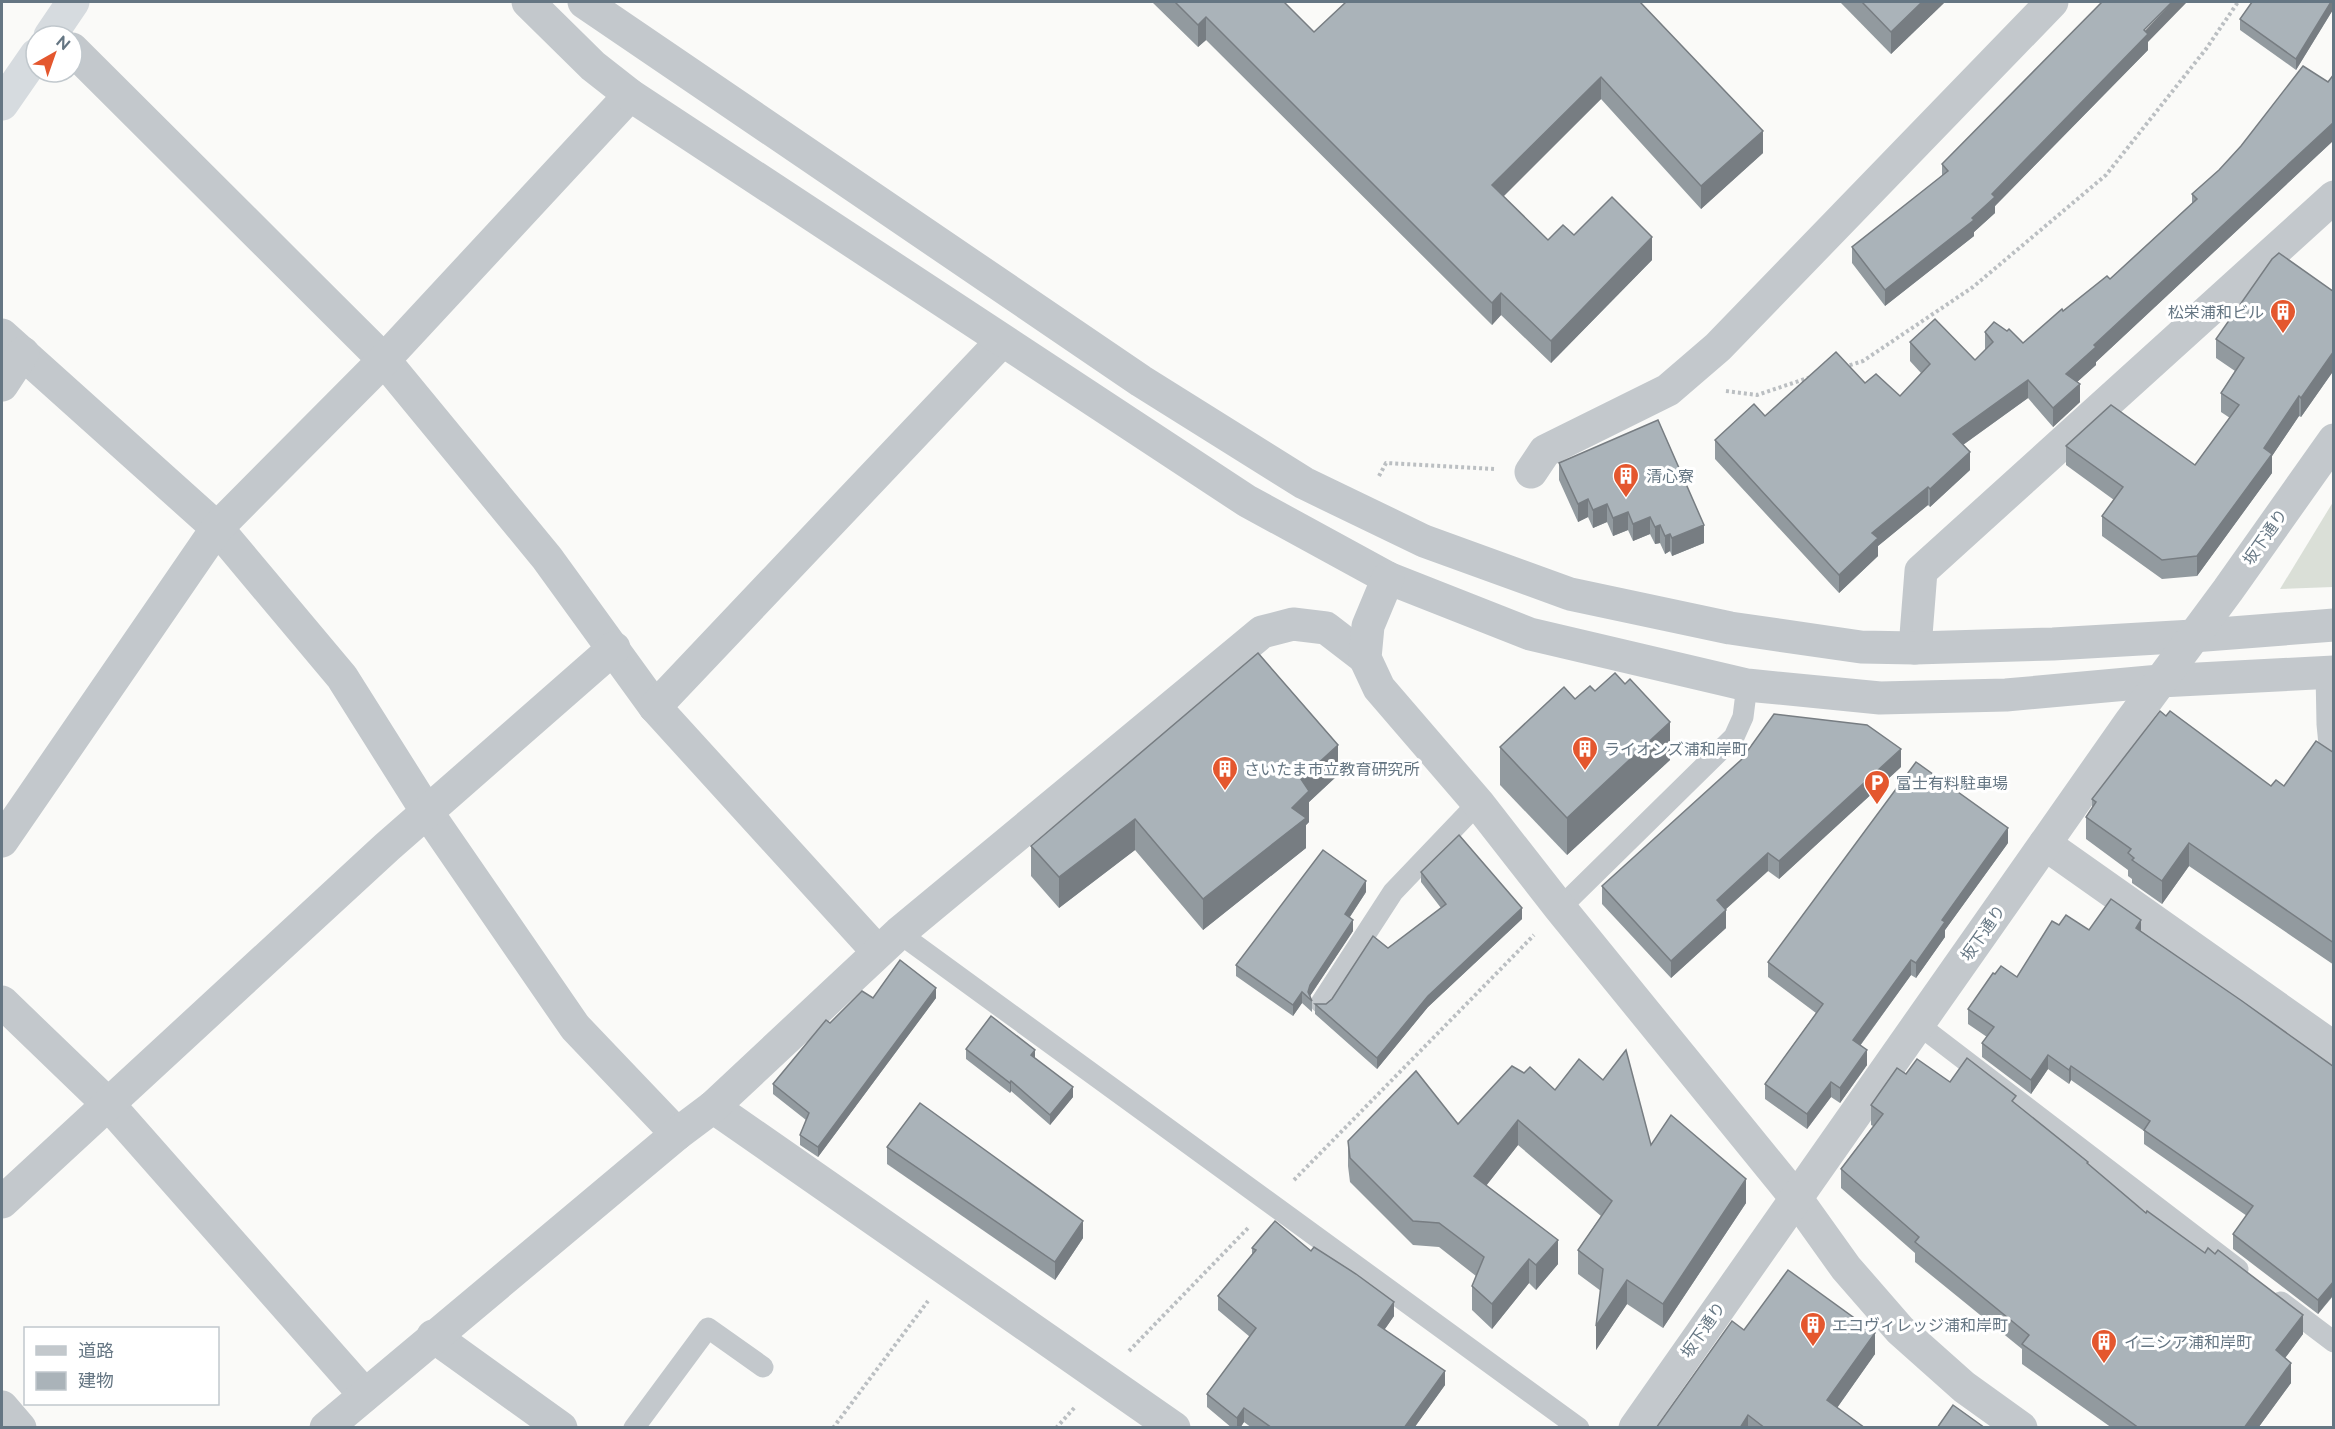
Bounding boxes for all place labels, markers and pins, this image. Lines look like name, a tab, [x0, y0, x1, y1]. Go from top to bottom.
building icon: 松栄浦和ビル	[2268, 297, 2298, 335]
place label: 松栄浦和ビル	[2168, 303, 2264, 322]
building icon: 清心寮	[1611, 461, 1641, 499]
place label: 清心寮	[1646, 467, 1694, 486]
building icon: ライオンズ浦和岸町	[1570, 734, 1600, 772]
place label: ライオンズ浦和岸町	[1604, 740, 1748, 759]
building icon: さいたま市立教育研究所	[1210, 754, 1240, 792]
place label: さいたま市立教育研究所	[1244, 760, 1420, 779]
parking icon: 富士有料駐車場	[1862, 768, 1892, 806]
place label: 富士有料駐車場	[1896, 774, 2008, 793]
building icon: エコヴィレッジ浦和岸町	[1798, 1310, 1828, 1348]
place label: エコヴィレッジ浦和岸町	[1832, 1316, 2008, 1335]
building icon: イニシア浦和岸町	[2089, 1327, 2119, 1365]
place label: イニシア浦和岸町	[2124, 1333, 2252, 1352]

